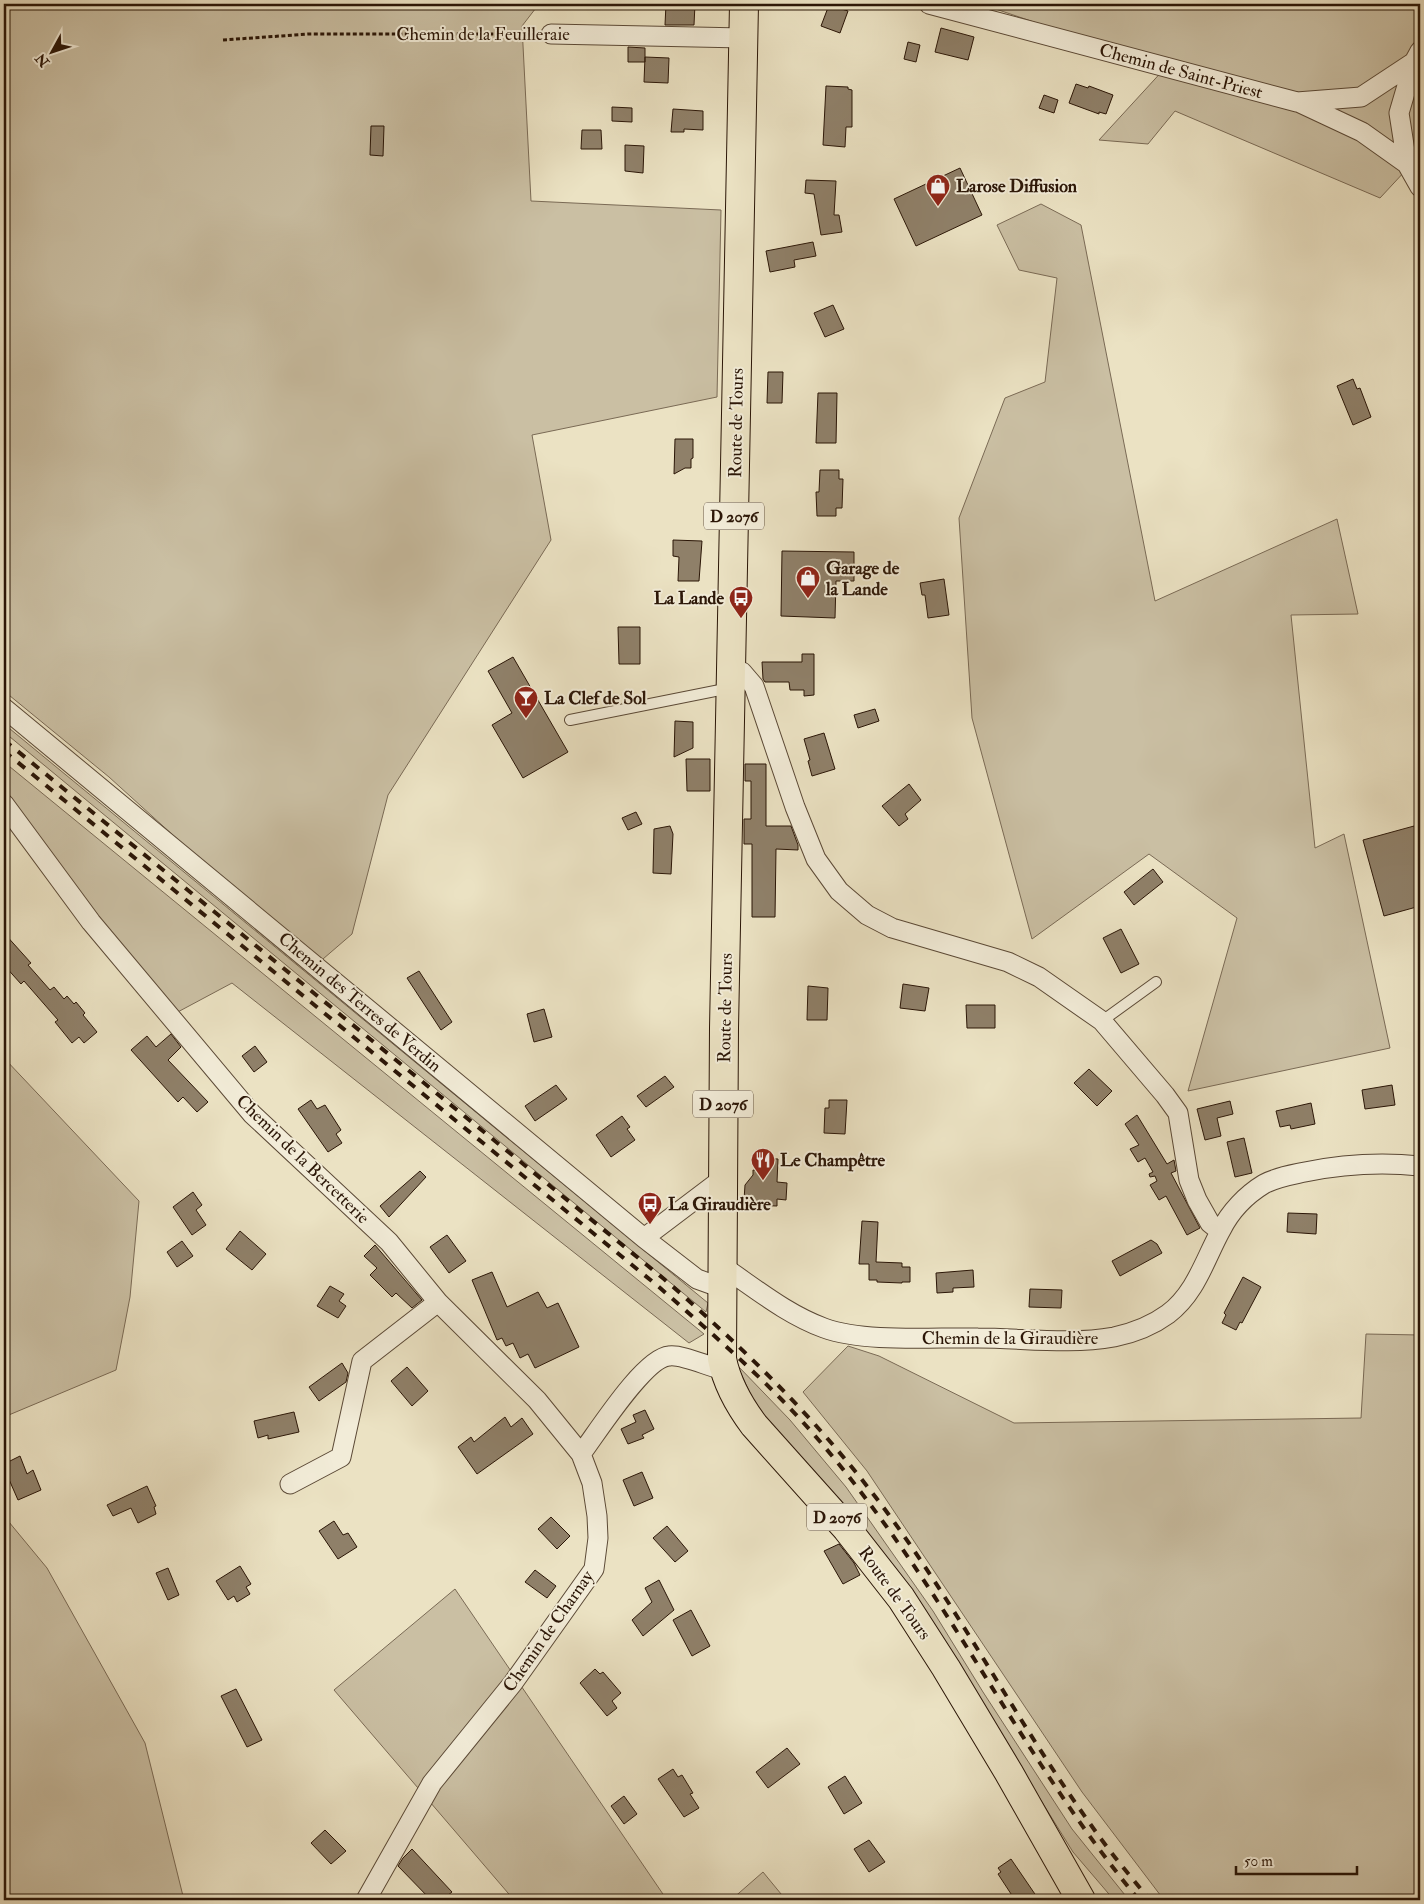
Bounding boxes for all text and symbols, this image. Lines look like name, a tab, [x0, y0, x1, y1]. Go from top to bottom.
street label: Chemin de la Feuilleraie	[396, 23, 570, 46]
north arrow	[28, 28, 78, 78]
street label: Chemin de Saint-Priest	[1097, 39, 1265, 104]
text: N	[32, 49, 54, 71]
shop icon: Larose Diffusion	[925, 173, 951, 207]
place label: Larose Diffusion	[956, 175, 1078, 198]
street label: Route de Tours	[724, 368, 749, 478]
road number: D 2076	[704, 502, 764, 530]
place label: Garage de la Lande	[825, 557, 900, 601]
shop icon: Garage de la Lande	[795, 565, 821, 599]
bus stop icon: La Lande	[728, 585, 754, 619]
place label: La Lande	[654, 587, 724, 610]
bar icon: La Clef de Sol	[513, 685, 539, 719]
place label: La Clef de Sol	[544, 687, 647, 710]
street label: Chemin des Terres de Verdin	[273, 927, 446, 1077]
street label: Route de Tours	[713, 953, 738, 1063]
street label: Chemin de la Bercetterie	[231, 1090, 375, 1229]
road number: D 2076	[693, 1090, 753, 1118]
restaurant icon: Le Champêtre	[750, 1147, 776, 1181]
place label: Le Champêtre	[780, 1149, 885, 1172]
bus stop icon: La Giraudière	[637, 1191, 663, 1225]
place label: La Giraudière	[668, 1193, 771, 1216]
street label: Chemin de la Giraudière	[922, 1327, 1099, 1350]
road number: D 2076	[807, 1504, 867, 1530]
street label: Route de Tours	[853, 1542, 936, 1644]
street label: Chemin de Charnay	[498, 1565, 600, 1697]
scale bar	[1236, 1844, 1358, 1876]
text: 50 m	[1244, 1852, 1273, 1871]

